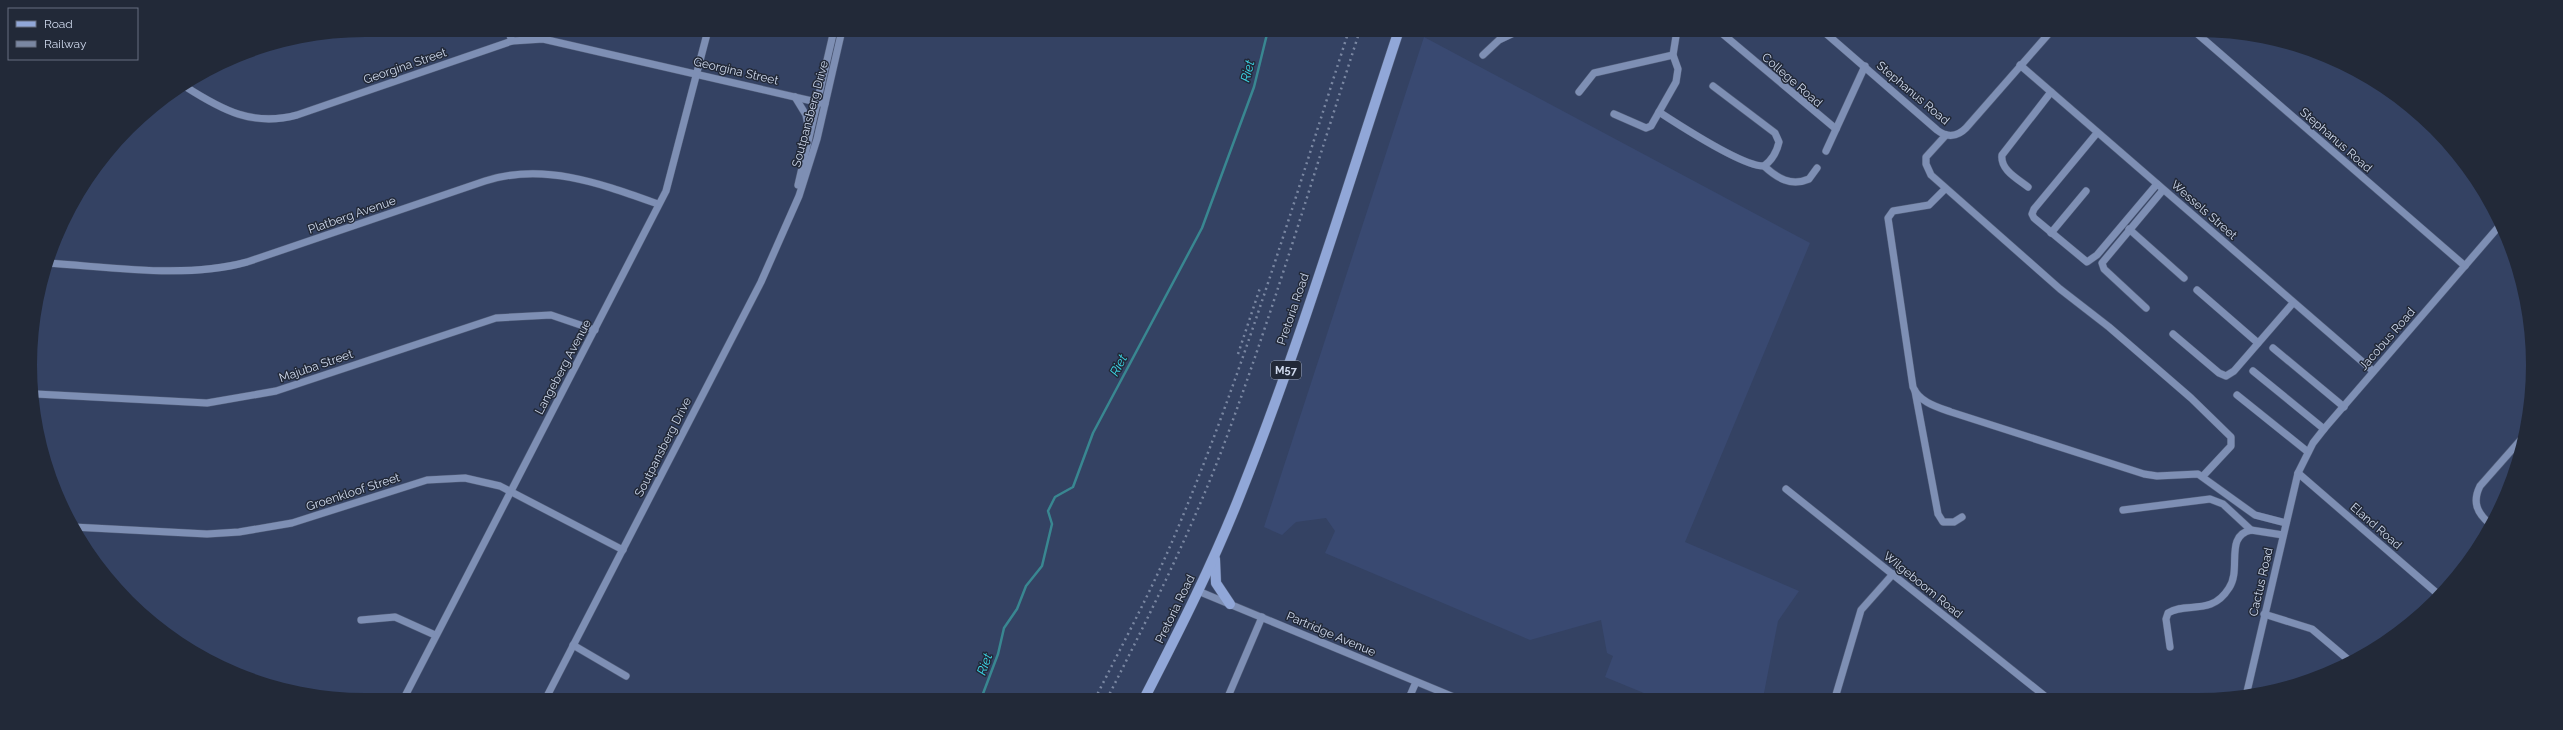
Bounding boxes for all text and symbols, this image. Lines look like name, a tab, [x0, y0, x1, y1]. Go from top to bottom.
legend	[8, 8, 138, 60]
text: Road	[44, 17, 73, 31]
text: Railway	[44, 37, 87, 51]
street label: Georgina Street	[362, 45, 448, 87]
street label: College Road	[1759, 50, 1825, 110]
street label: Georgina Street	[692, 54, 780, 88]
water label: Riet	[1237, 58, 1258, 84]
street label: Stephanus Road	[1874, 58, 1952, 128]
street label: Soutpansberg Drive	[789, 59, 831, 169]
street label: Stephanus Road	[2297, 105, 2375, 175]
street label: Wessels Street	[2168, 178, 2240, 242]
street label: Platberg Avenue	[306, 193, 398, 237]
street label: Pretoria Road	[1274, 271, 1312, 347]
street label: Jacobus Road	[2356, 305, 2418, 373]
street label: Langeberg Avenue	[532, 317, 594, 417]
street label: Majuba Street	[277, 347, 355, 385]
water label: Riet	[1107, 351, 1131, 378]
road number: M57	[1271, 361, 1301, 379]
street label: Soutpansberg Drive	[632, 395, 694, 499]
street label: Groenkloof Street	[304, 470, 402, 514]
street label: Eland Road	[2347, 500, 2405, 552]
street label: Cactus Road	[2246, 546, 2276, 618]
street label: Wilgeboom Road	[1881, 549, 1965, 621]
street label: Pretoria Road	[1152, 572, 1198, 646]
street label: Partridge Avenue	[1284, 609, 1378, 659]
water label: Riet	[974, 651, 996, 677]

